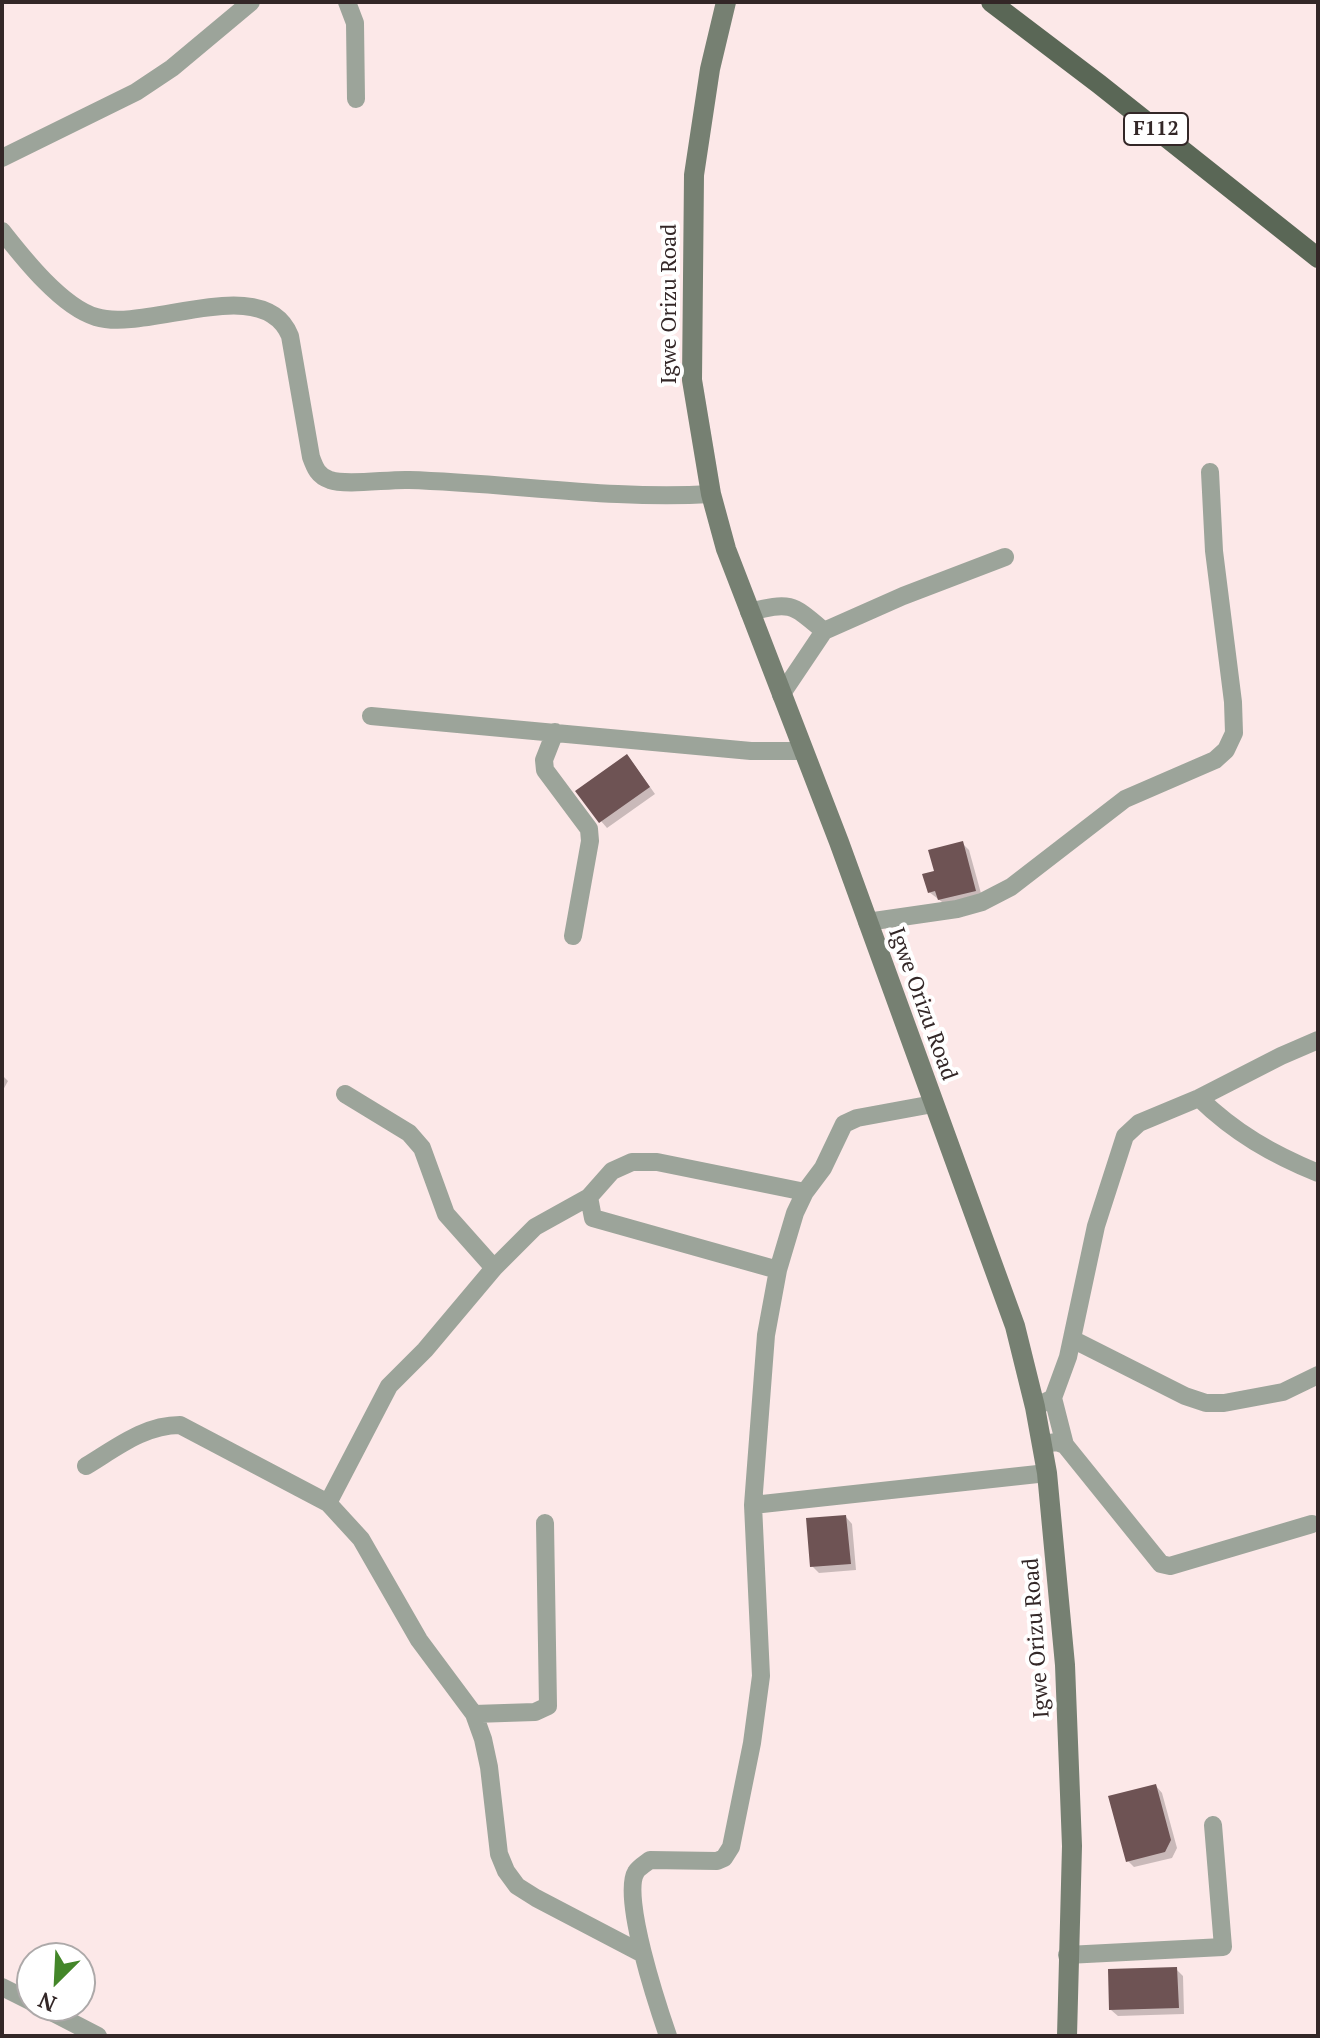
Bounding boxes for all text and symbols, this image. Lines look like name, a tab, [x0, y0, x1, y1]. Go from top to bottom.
road number: F112	[1124, 113, 1188, 145]
street label: Igwe Orizu Road	[657, 224, 683, 384]
street label: Igwe Orizu Road	[882, 924, 962, 1084]
street label: Igwe Orizu Road	[1018, 1557, 1056, 1719]
north arrow	[16, 1942, 96, 2022]
text: N	[33, 1986, 60, 2019]

